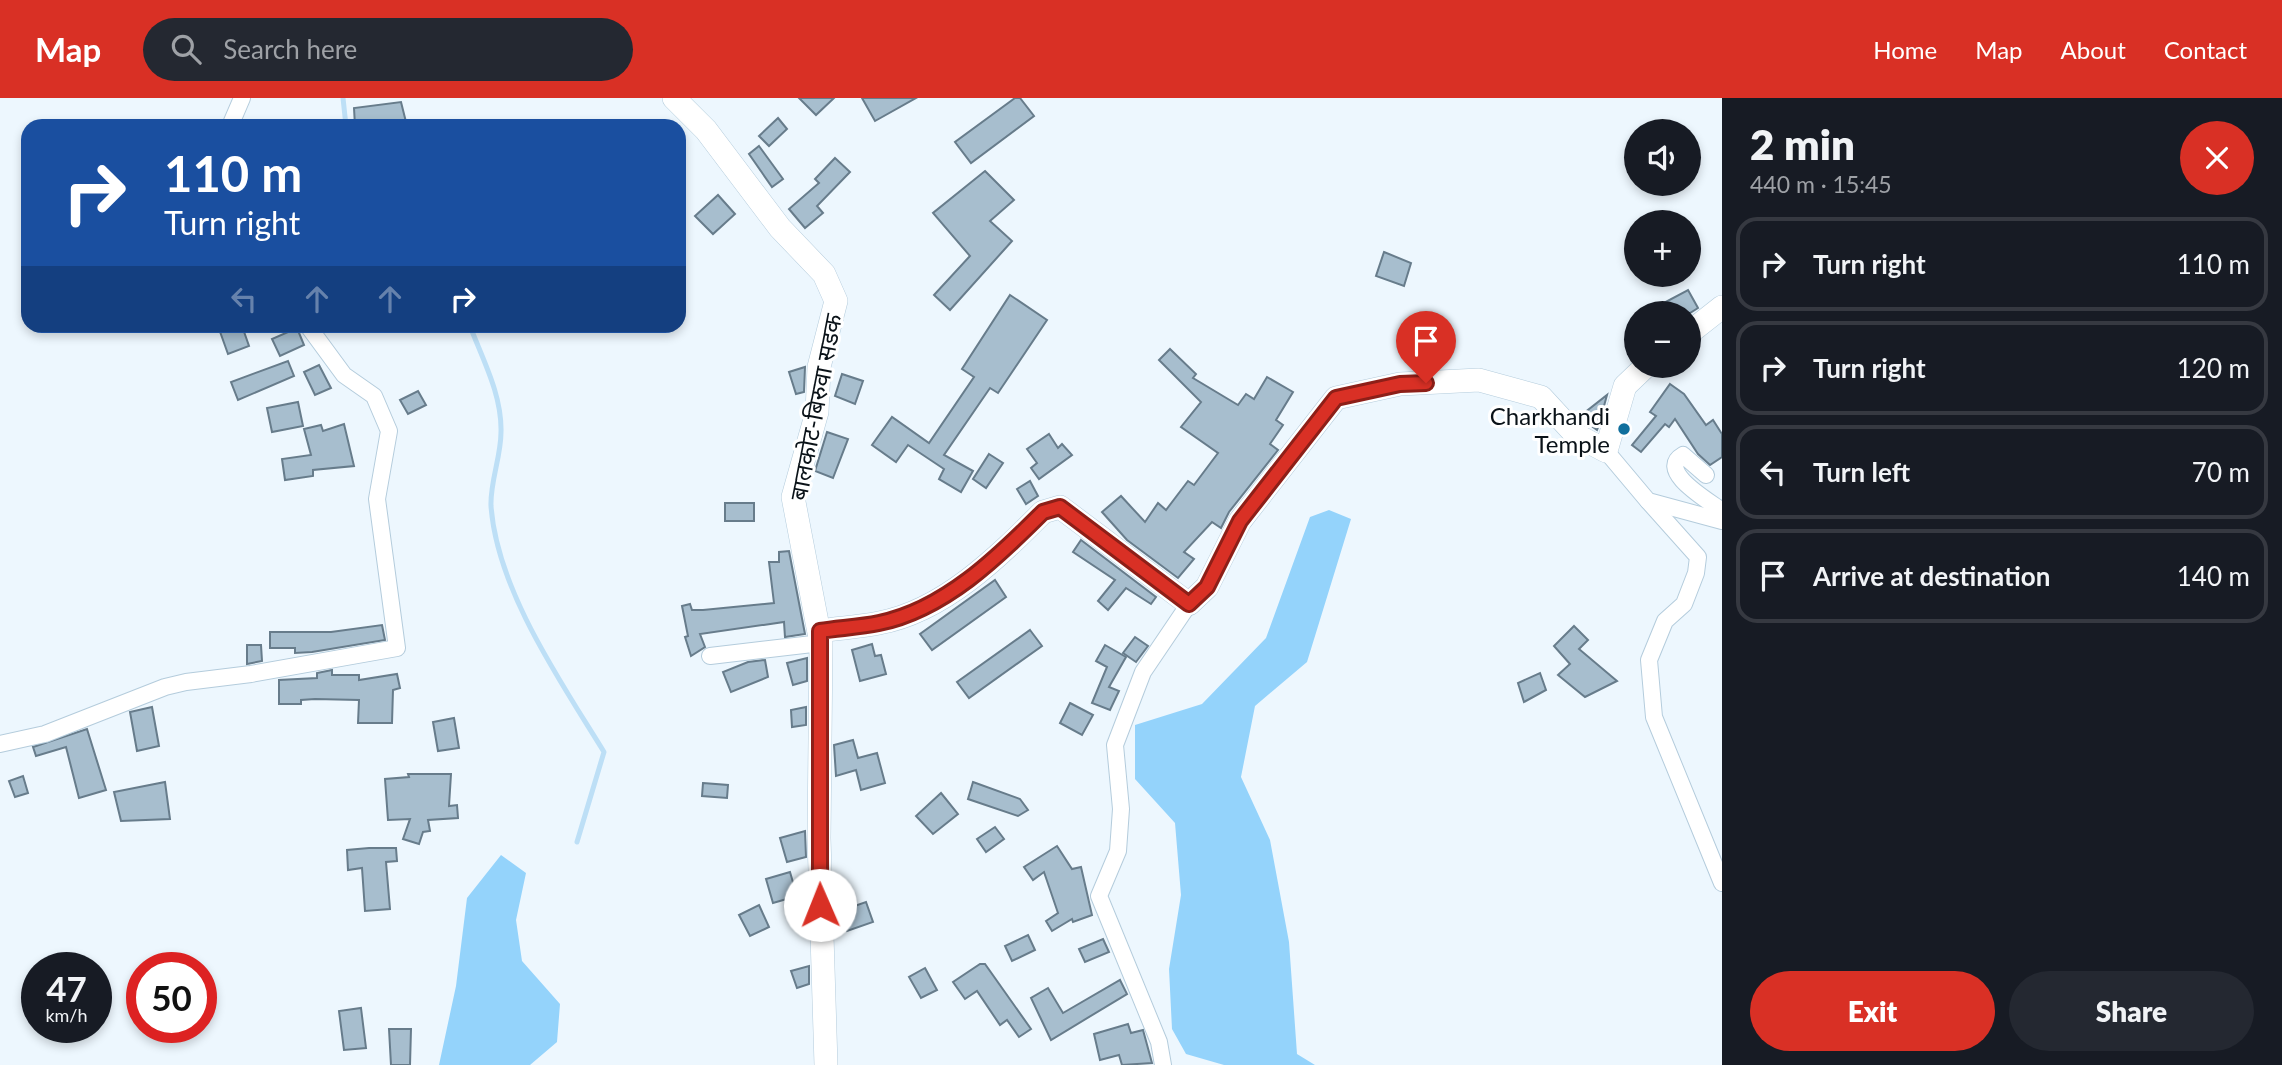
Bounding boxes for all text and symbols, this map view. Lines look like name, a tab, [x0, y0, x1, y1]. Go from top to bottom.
search box	[143, 18, 633, 81]
text: Map	[35, 29, 101, 69]
icon: search	[167, 30, 205, 68]
text: Search here	[223, 33, 357, 65]
text: Home	[1873, 35, 1937, 64]
text: Map	[1975, 35, 2023, 64]
text: About	[2061, 35, 2126, 64]
text: Contact	[2164, 35, 2247, 64]
map controls	[1624, 119, 1701, 378]
button: sound	[1624, 119, 1701, 196]
text: 2 min	[1750, 119, 1855, 169]
button: close	[2180, 121, 2254, 195]
text: 110 m	[164, 144, 302, 202]
icon: right	[49, 147, 140, 238]
text: 440 m · 15:45	[1750, 170, 1892, 198]
text: Turn right	[164, 203, 300, 242]
button: +	[1624, 210, 1701, 287]
icon: right	[1754, 245, 1792, 283]
text: Turn right	[1813, 248, 1926, 280]
text: 110 m	[2177, 248, 2250, 280]
icon: left	[225, 280, 263, 318]
icon: ahead	[298, 280, 336, 318]
icon: ahead	[371, 280, 409, 318]
icon: right	[444, 280, 482, 318]
button: −	[1624, 301, 1701, 378]
street label: बालकोट-बिरुवा सडक	[783, 311, 847, 503]
pin	[1396, 311, 1456, 383]
icon: arrive	[1407, 322, 1445, 360]
icon: right	[1754, 349, 1792, 387]
text: Turn right	[1813, 352, 1926, 384]
text: 120 m	[2177, 352, 2250, 384]
place label: Charkhandi Temple	[1490, 401, 1610, 458]
marker: Charkhandi Temple	[1616, 421, 1632, 437]
icon: left	[1754, 453, 1792, 491]
text: Turn left	[1813, 456, 1910, 488]
text: 70 m	[2192, 456, 2250, 488]
icon: arrive	[1754, 557, 1792, 595]
text: Arrive at destination	[1813, 560, 2050, 592]
text: 140 m	[2177, 560, 2250, 592]
position arrow	[783, 868, 857, 942]
speed limit sign: 50	[126, 952, 217, 1043]
text: 47	[46, 967, 87, 1009]
button: Exit	[1750, 971, 1995, 1051]
button: Share	[2009, 971, 2254, 1051]
text: km/h	[45, 1004, 88, 1026]

